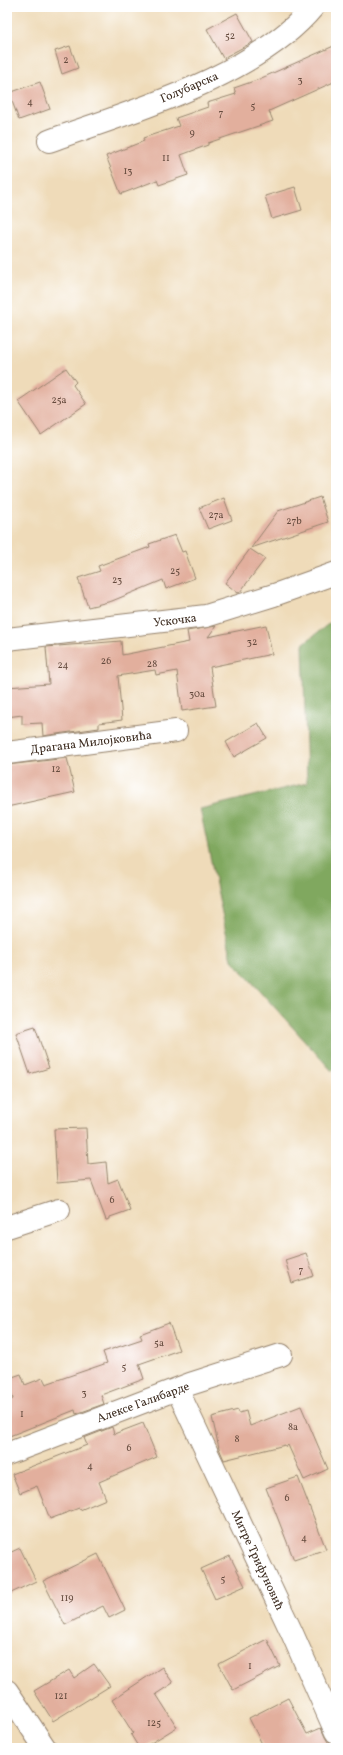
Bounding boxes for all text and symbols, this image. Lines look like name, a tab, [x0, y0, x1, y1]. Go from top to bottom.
house number: 52	[225, 29, 235, 43]
house number: 2	[63, 53, 69, 67]
street label: Голубарска	[158, 68, 221, 107]
house number: 3	[297, 73, 303, 87]
house number: 4	[27, 95, 33, 109]
house number: 5	[251, 99, 256, 113]
house number: 7	[219, 106, 224, 120]
house number: 9	[189, 126, 195, 140]
house number: 11	[162, 151, 170, 165]
house number: 13	[123, 164, 133, 178]
house number: 25a	[51, 393, 67, 407]
house number: 27a	[209, 508, 223, 522]
house number: 27b	[286, 514, 302, 528]
house number: 25	[170, 564, 180, 578]
house number: 23	[112, 573, 122, 587]
street label: Ускочка	[153, 610, 198, 632]
house number: 32	[247, 635, 257, 649]
house number: 26	[101, 654, 111, 668]
house number: 28	[147, 657, 157, 671]
house number: 24	[57, 658, 69, 672]
house number: 30a	[189, 687, 205, 701]
street label: Драгана Милојковића	[29, 728, 153, 758]
house number: 12	[51, 762, 61, 776]
house number: 6	[109, 1193, 115, 1207]
house number: 7	[299, 1263, 304, 1277]
house number: 5a	[154, 1336, 164, 1350]
house number: 5	[122, 1360, 127, 1374]
street label: Алексе Галибарде	[95, 1379, 192, 1427]
house number: 3	[81, 1386, 87, 1400]
house number: 1	[20, 1407, 24, 1421]
house number: 8a	[288, 1420, 298, 1434]
house number: 8	[234, 1432, 240, 1446]
house number: 6	[126, 1441, 132, 1455]
house number: 4	[87, 1459, 93, 1473]
house number: 6	[284, 1491, 290, 1505]
street label: Митре Трифуновић	[227, 1508, 287, 1613]
house number: 4	[301, 1531, 307, 1545]
house number: 5	[221, 1572, 226, 1586]
house number: 119	[61, 1591, 73, 1605]
house number: 1	[248, 1659, 252, 1673]
house number: 121	[54, 1689, 68, 1703]
house number: 125	[147, 1716, 161, 1730]

